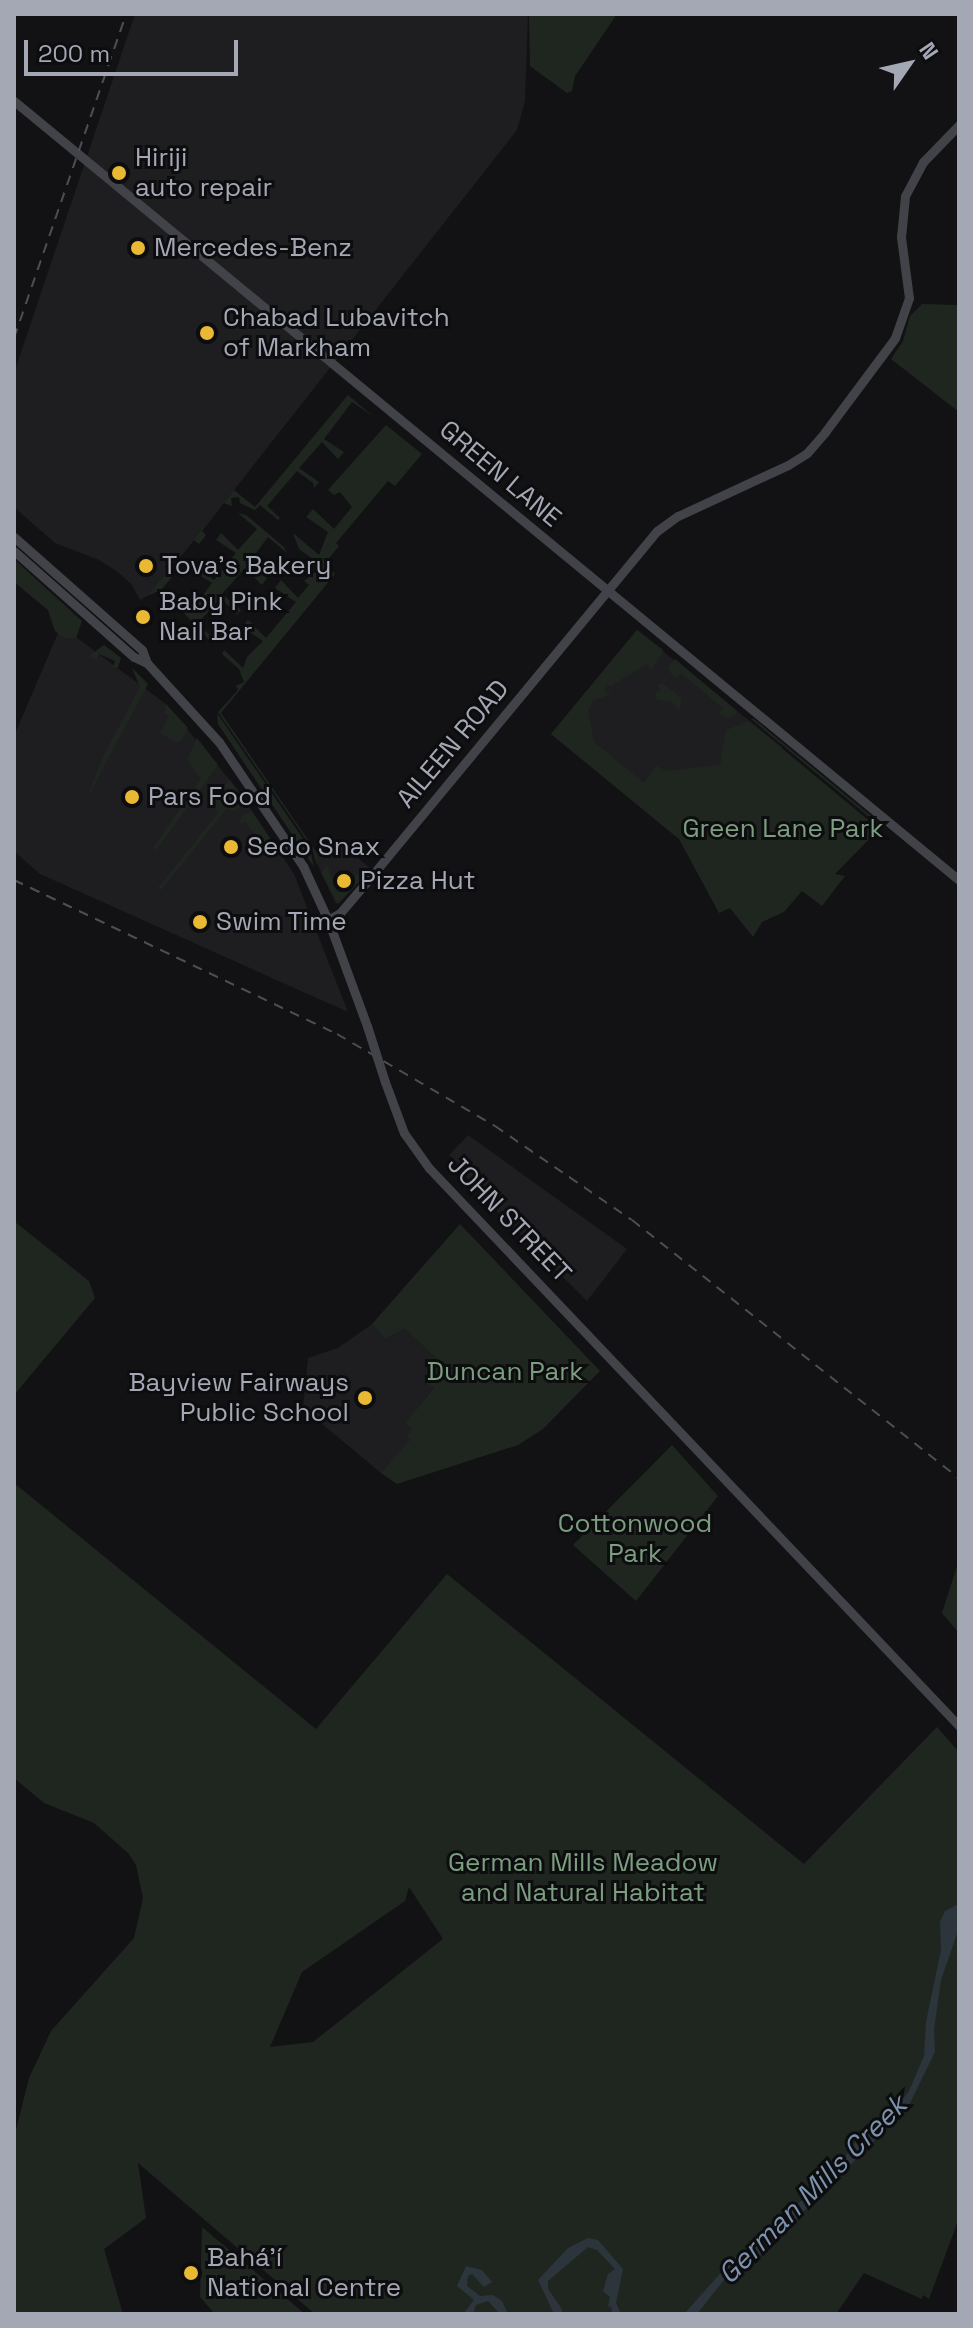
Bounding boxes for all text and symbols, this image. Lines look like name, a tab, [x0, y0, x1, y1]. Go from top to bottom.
scale bar	[28, 24, 242, 74]
north arrow	[869, 24, 949, 104]
text: N	[913, 37, 945, 65]
text: 200 m	[38, 38, 110, 69]
place label: Hiriji auto repair	[135, 142, 272, 204]
marker: Hiriji auto repair	[110, 164, 128, 182]
place label: Mercedes-Benz	[154, 232, 352, 264]
marker: Mercedes-Benz	[129, 239, 147, 257]
place label: Chabad Lubavitch of Markham	[223, 302, 450, 364]
marker: Chabad Lubavitch of Markham	[198, 324, 216, 342]
street label: GREEN LANE	[433, 414, 567, 534]
place label: Tova's Bakery	[162, 550, 331, 582]
marker: Tova's Bakery	[137, 557, 155, 575]
place label: Baby Pink Nail Bar	[159, 586, 282, 648]
marker: Baby Pink Nail Bar	[134, 608, 152, 626]
street label: AILEEN ROAD	[390, 674, 516, 814]
place label: Pars Food	[148, 781, 271, 813]
marker: Pars Food	[123, 788, 141, 806]
park label: Green Lane Park	[682, 813, 884, 845]
place label: Sedo Snax	[247, 831, 380, 863]
marker: Sedo Snax	[222, 838, 240, 856]
place label: Pizza Hut	[360, 865, 476, 897]
marker: Pizza Hut	[335, 872, 353, 890]
place label: Swim Time	[216, 906, 347, 938]
marker: Swim Time	[191, 913, 209, 931]
street label: JOHN STREET	[441, 1149, 577, 1289]
park label: Duncan Park	[427, 1356, 583, 1388]
place label: Bayview Fairways Public School	[128, 1367, 349, 1428]
marker: Bayview Fairways Public School	[356, 1389, 374, 1407]
park label: Cottonwood Park	[558, 1508, 712, 1570]
park label: German Mills Meadow and Natural Habitat	[448, 1847, 718, 1908]
water label: German Mills Creek	[711, 2088, 913, 2290]
place label: Bahá'í National Centre	[207, 2242, 401, 2304]
marker: Bahá'í National Centre	[182, 2264, 200, 2282]

